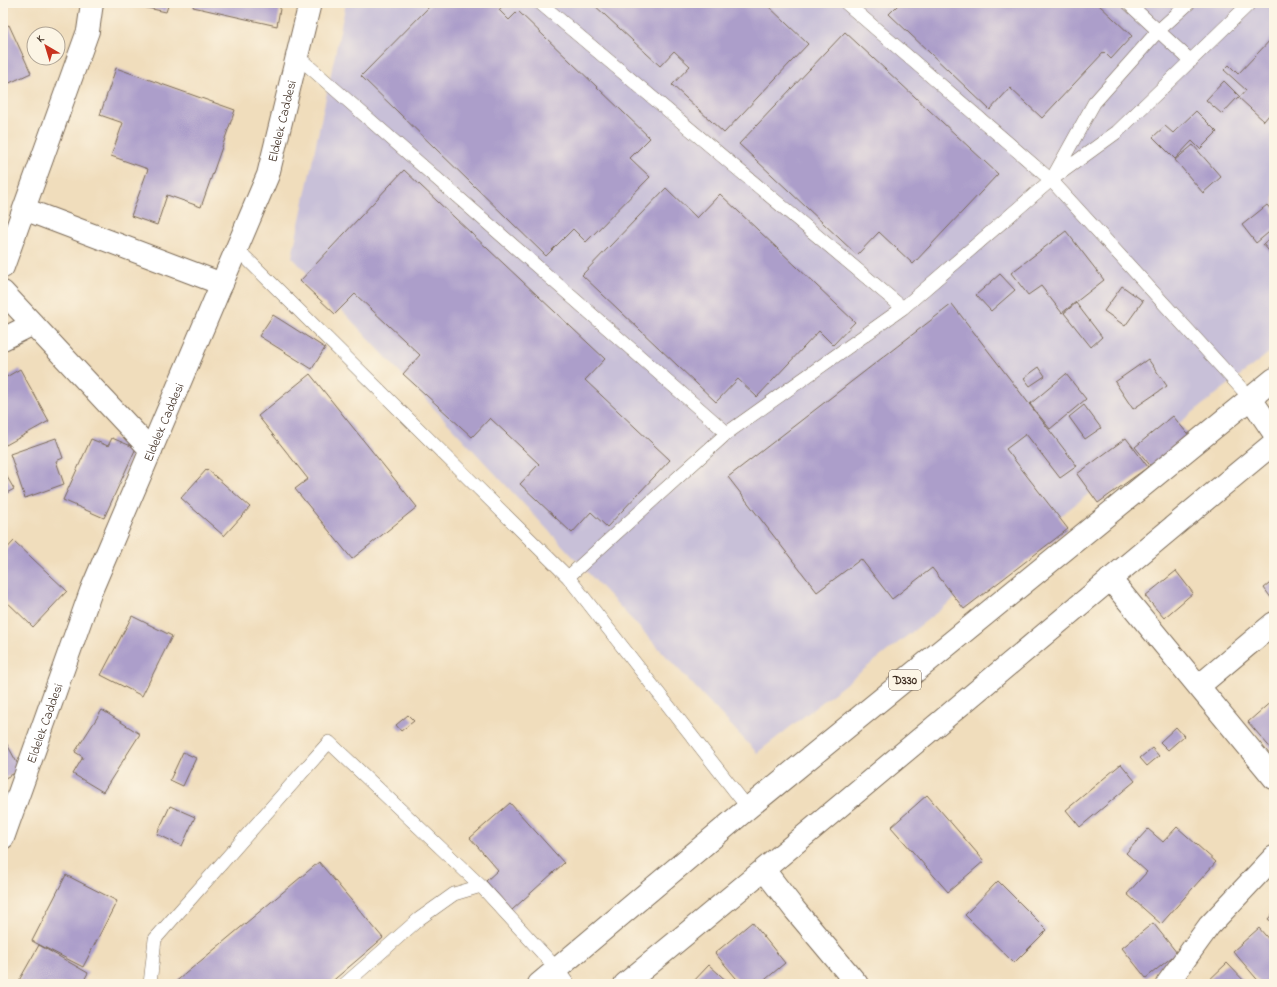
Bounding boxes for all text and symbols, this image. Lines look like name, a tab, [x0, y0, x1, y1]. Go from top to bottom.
north arrow	[26, 26, 66, 66]
text: K	[33, 31, 48, 47]
street label: Eldelek Caddesi	[264, 78, 302, 164]
street label: Eldelek Caddesi	[139, 380, 189, 465]
road number: D330	[889, 670, 921, 690]
street label: Eldelek Caddesi	[22, 681, 68, 766]

